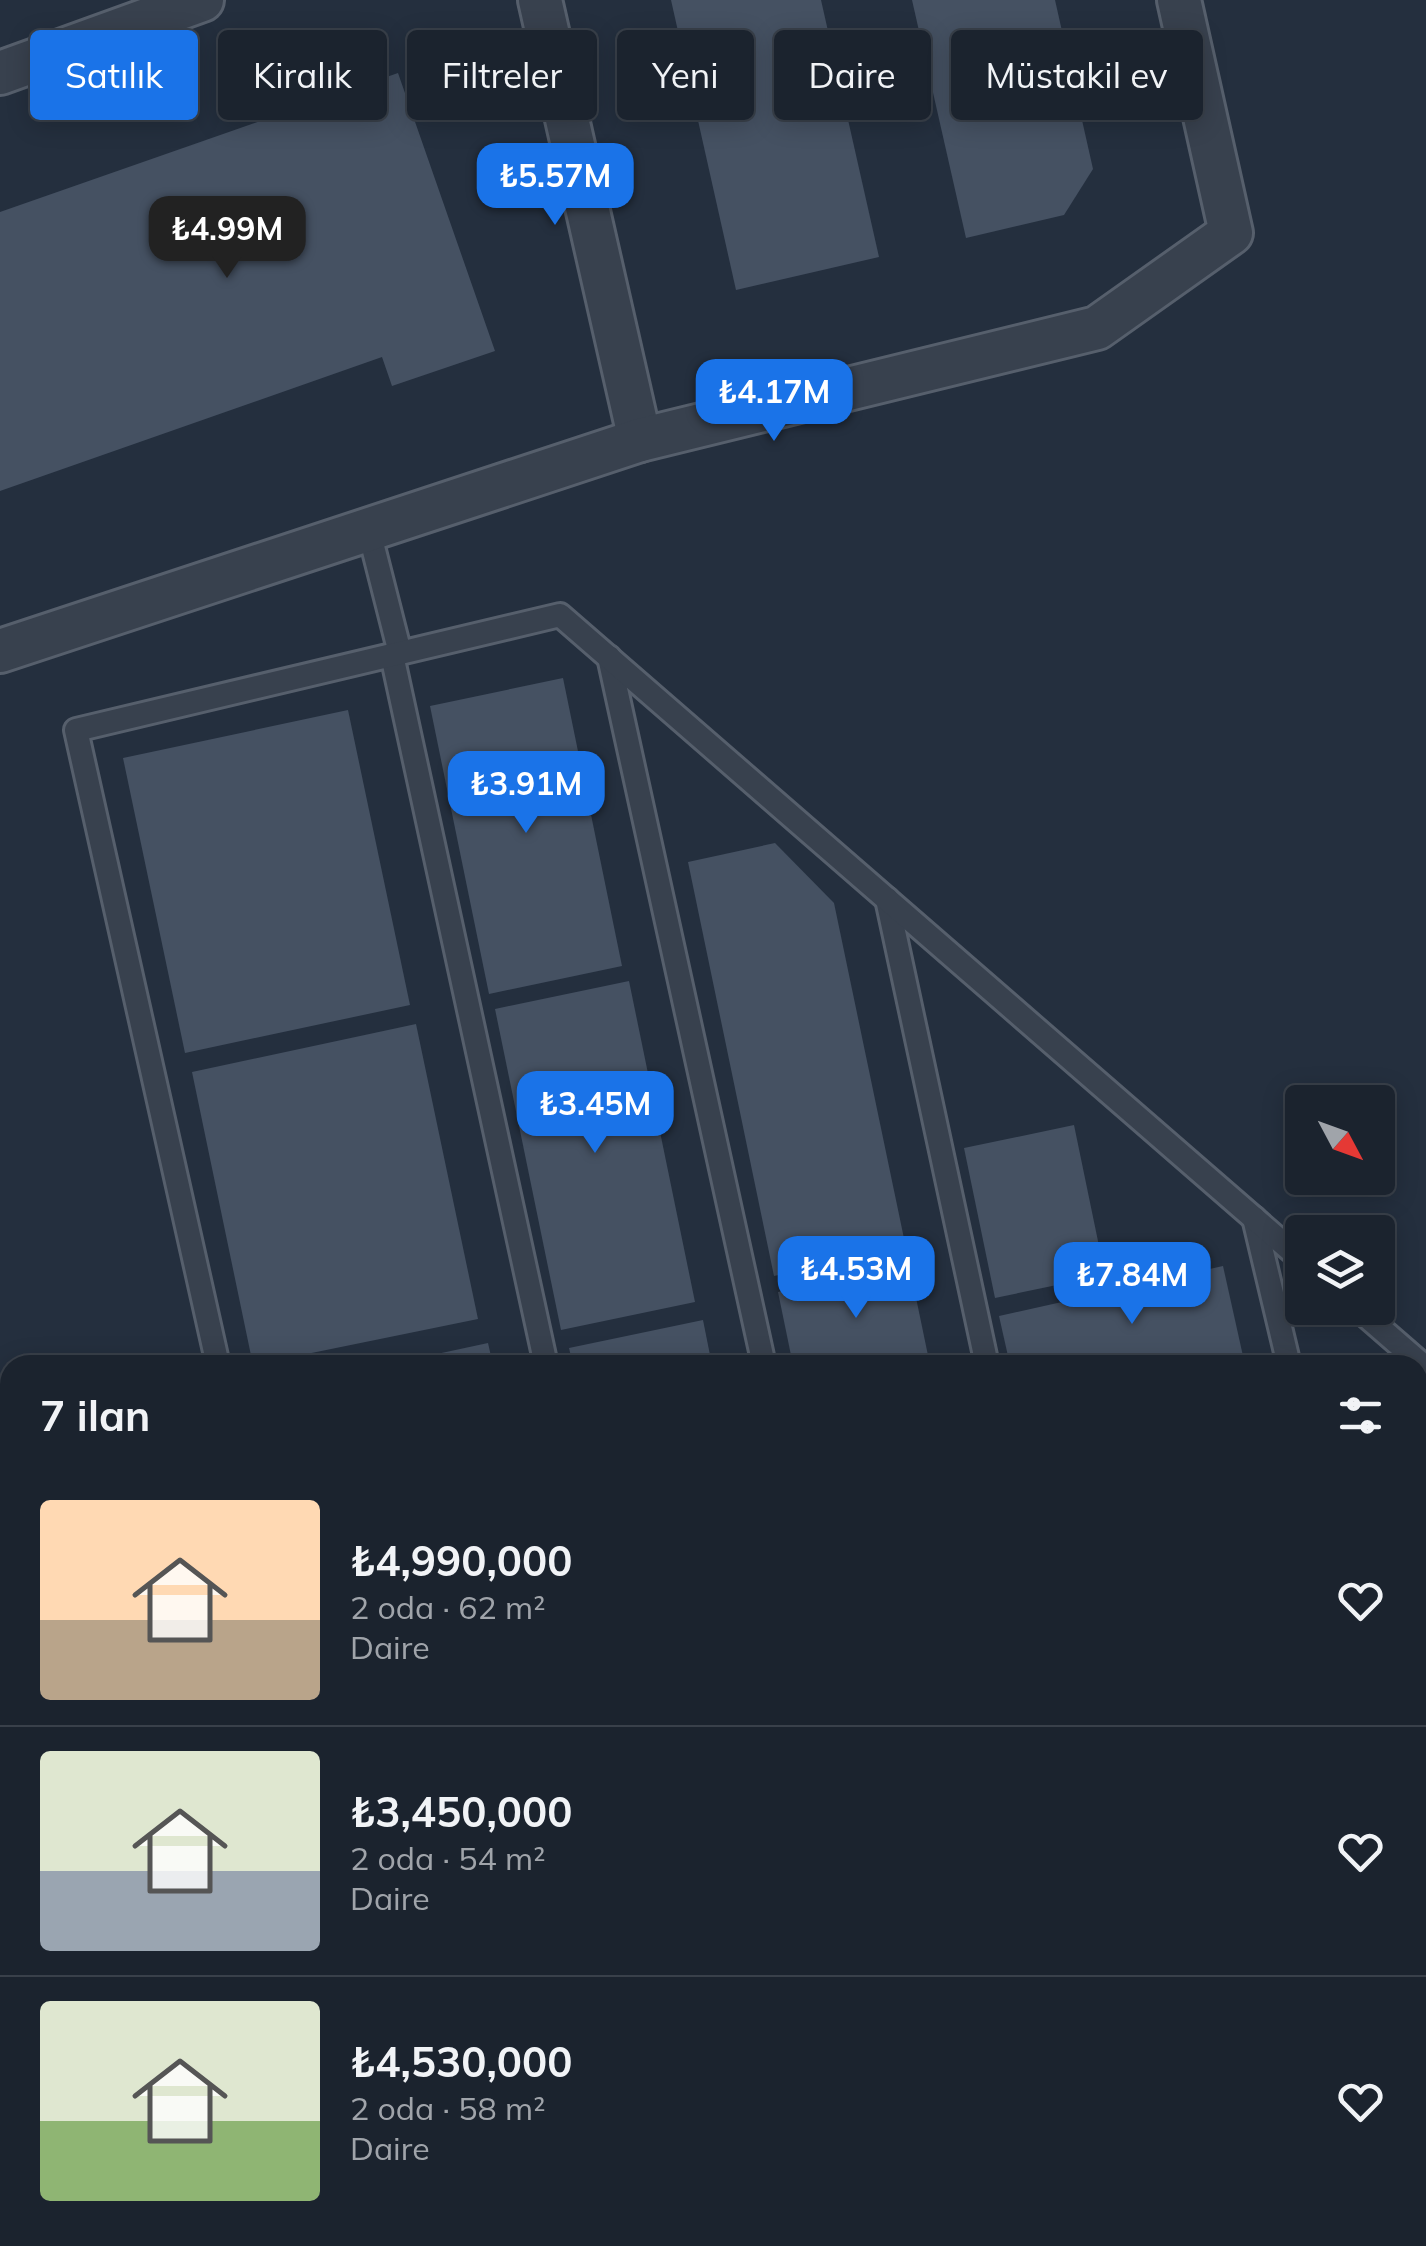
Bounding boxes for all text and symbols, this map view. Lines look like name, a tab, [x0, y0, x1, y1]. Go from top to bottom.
chip: Satılık	[30, 30, 198, 120]
chip: Kiralık	[218, 30, 387, 120]
chip: Filtreler	[407, 30, 597, 120]
chip: Yeni	[617, 30, 754, 120]
chip: Daire	[774, 30, 931, 120]
chip: Müstakil ev	[951, 30, 1203, 120]
pin: ₺5.57M	[474, 143, 636, 228]
text: ₺5.57M	[499, 155, 611, 195]
pin: ₺4.99M	[146, 196, 308, 281]
text: ₺4.99M	[171, 208, 283, 248]
pin: ₺4.17M	[693, 359, 855, 444]
text: ₺4.17M	[718, 371, 830, 411]
pin: ₺3.91M	[445, 751, 607, 836]
text: ₺3.91M	[470, 763, 582, 803]
pin: ₺3.45M	[514, 1071, 676, 1156]
text: ₺3.45M	[539, 1083, 651, 1123]
north arrow	[1285, 1085, 1395, 1195]
map controls	[1285, 1085, 1395, 1325]
button: layers	[1285, 1215, 1395, 1325]
pin: ₺4.53M	[775, 1236, 937, 1321]
pin: ₺7.84M	[1051, 1242, 1213, 1327]
text: ₺4.53M	[800, 1248, 912, 1288]
text: ₺7.84M	[1076, 1254, 1188, 1294]
icon: filters	[1333, 1388, 1388, 1443]
text: 7 ilan	[40, 1389, 150, 1442]
text: ₺4,990,000	[350, 1534, 572, 1587]
icon: home	[120, 1540, 240, 1660]
icon: heart	[1333, 1573, 1388, 1628]
text: 2 oda · 62 m²	[350, 1587, 545, 1627]
text: Daire	[350, 1627, 430, 1667]
text: ₺3,450,000	[350, 1785, 572, 1838]
icon: home	[120, 1791, 240, 1911]
icon: heart	[1333, 1824, 1388, 1879]
text: 2 oda · 54 m²	[350, 1838, 545, 1878]
text: Daire	[350, 1878, 430, 1918]
text: ₺4,530,000	[350, 2035, 572, 2088]
icon: home	[120, 2041, 240, 2161]
icon: heart	[1333, 2074, 1388, 2129]
text: 2 oda · 58 m²	[350, 2088, 545, 2128]
text: Daire	[350, 2128, 430, 2168]

